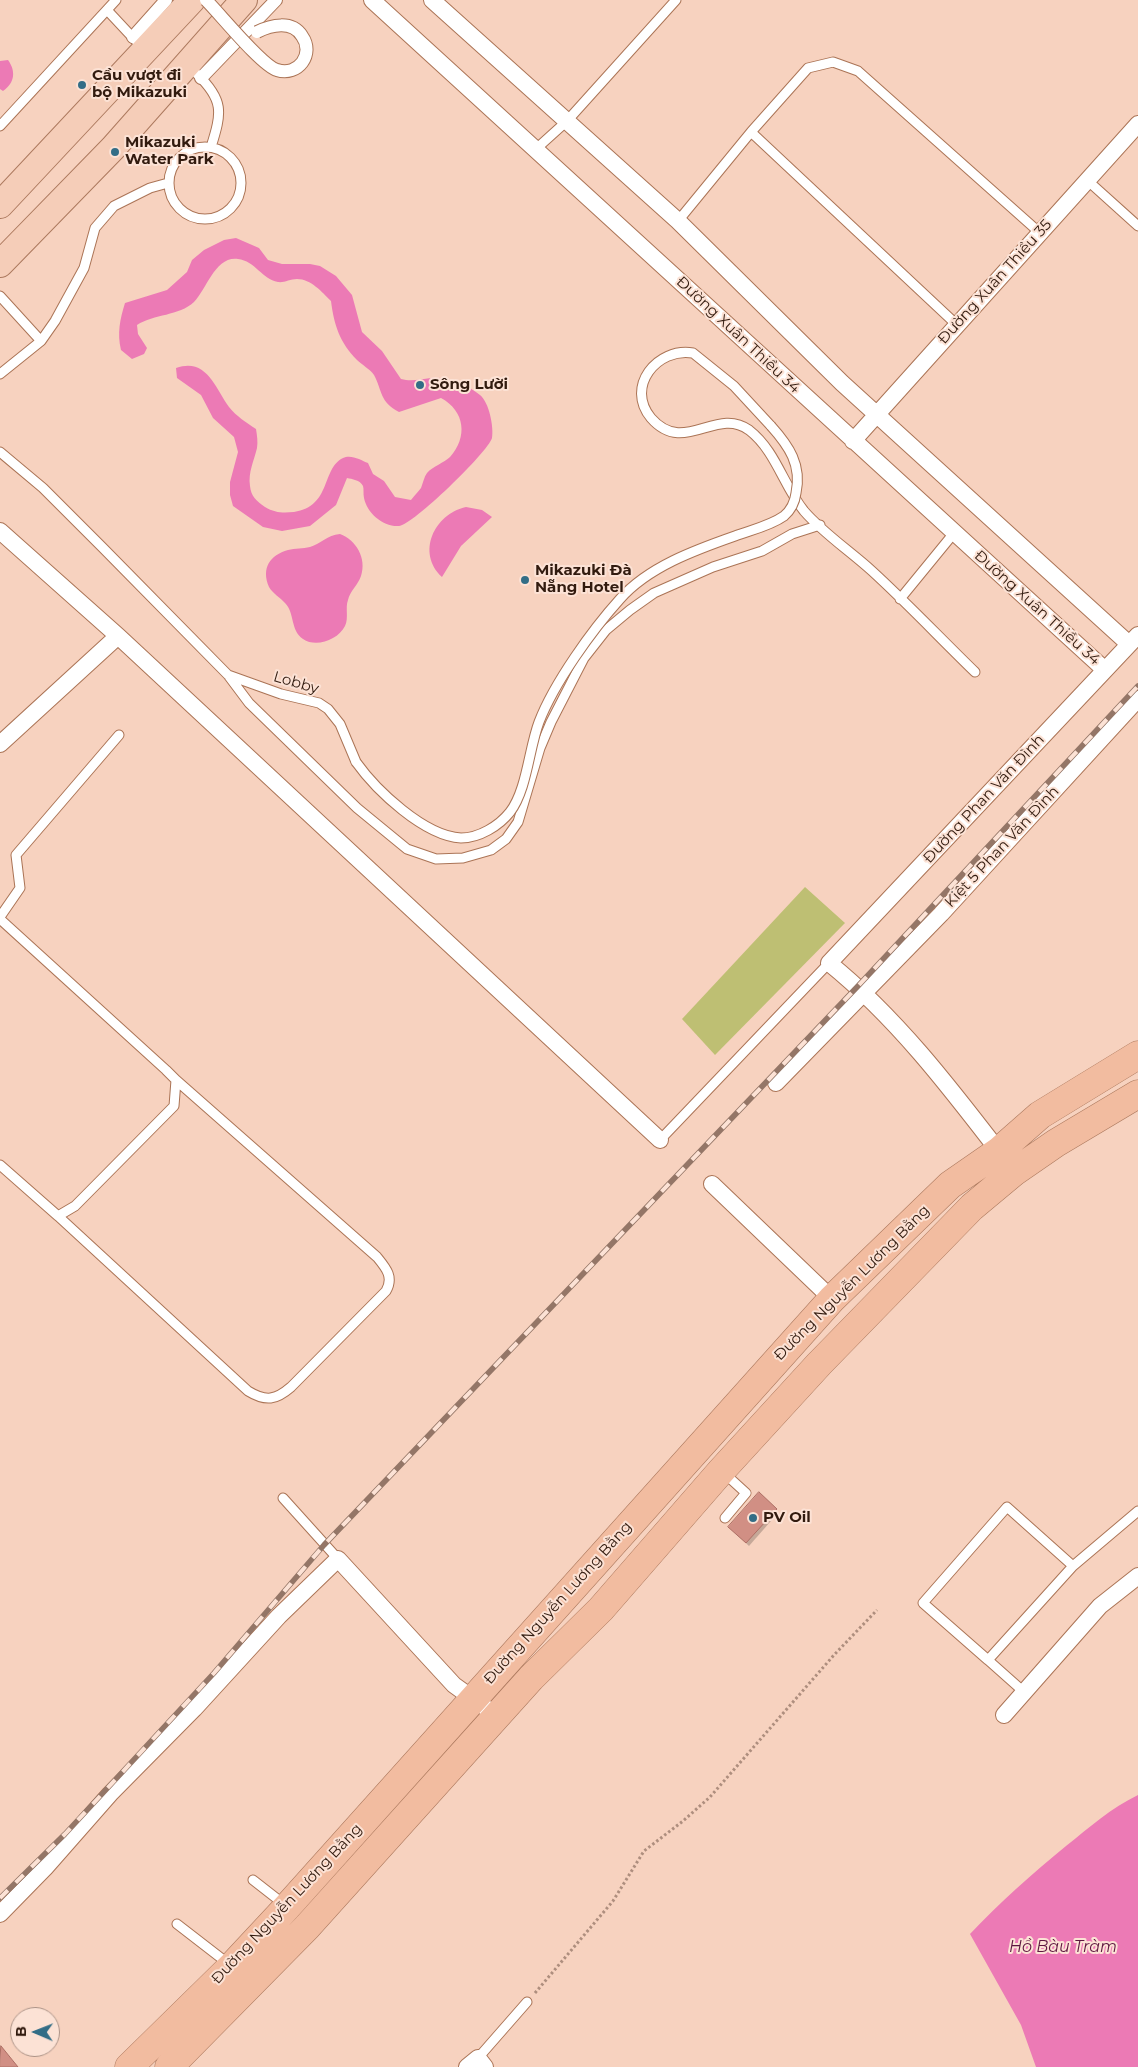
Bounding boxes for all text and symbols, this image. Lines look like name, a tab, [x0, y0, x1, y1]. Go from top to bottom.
place label: Cầu vượt đi bộ Mikazuki	[92, 67, 187, 102]
marker: Cầu vượt đi bộ Mikazuki	[76, 79, 88, 91]
place label: Mikazuki Water Park	[125, 134, 214, 169]
marker: Mikazuki Water Park	[109, 146, 121, 158]
street label: Đường Xuân Thiều 35	[934, 216, 1056, 348]
street label: Đường Xuân Thiều 34	[672, 273, 804, 397]
place label: Sông Lười	[430, 376, 508, 394]
marker: Sông Lười	[414, 379, 426, 391]
street label: Đường Xuân Thiều 34	[970, 547, 1104, 669]
place label: Mikazuki Đà Nẵng Hotel	[535, 562, 632, 597]
marker: Mikazuki Đà Nẵng Hotel	[519, 574, 531, 586]
street label: Lobby	[271, 668, 321, 698]
street label: Đường Phan Văn Đình	[920, 731, 1048, 867]
street label: Kiệt 5 Phan Văn Đình	[941, 783, 1063, 911]
street label: Đường Nguyễn Lương Bằng	[770, 1201, 934, 1365]
place label: PV Oil	[763, 1509, 811, 1527]
marker: PV Oil	[747, 1512, 759, 1524]
street label: Đường Nguyễn Lương Bằng	[480, 1518, 636, 1688]
street label: Đường Nguyễn Lương Bằng	[208, 1820, 366, 1988]
water label: Hồ Bàu Tràm	[1009, 1937, 1117, 1957]
north arrow	[10, 2007, 60, 2057]
text: B	[12, 2026, 30, 2037]

